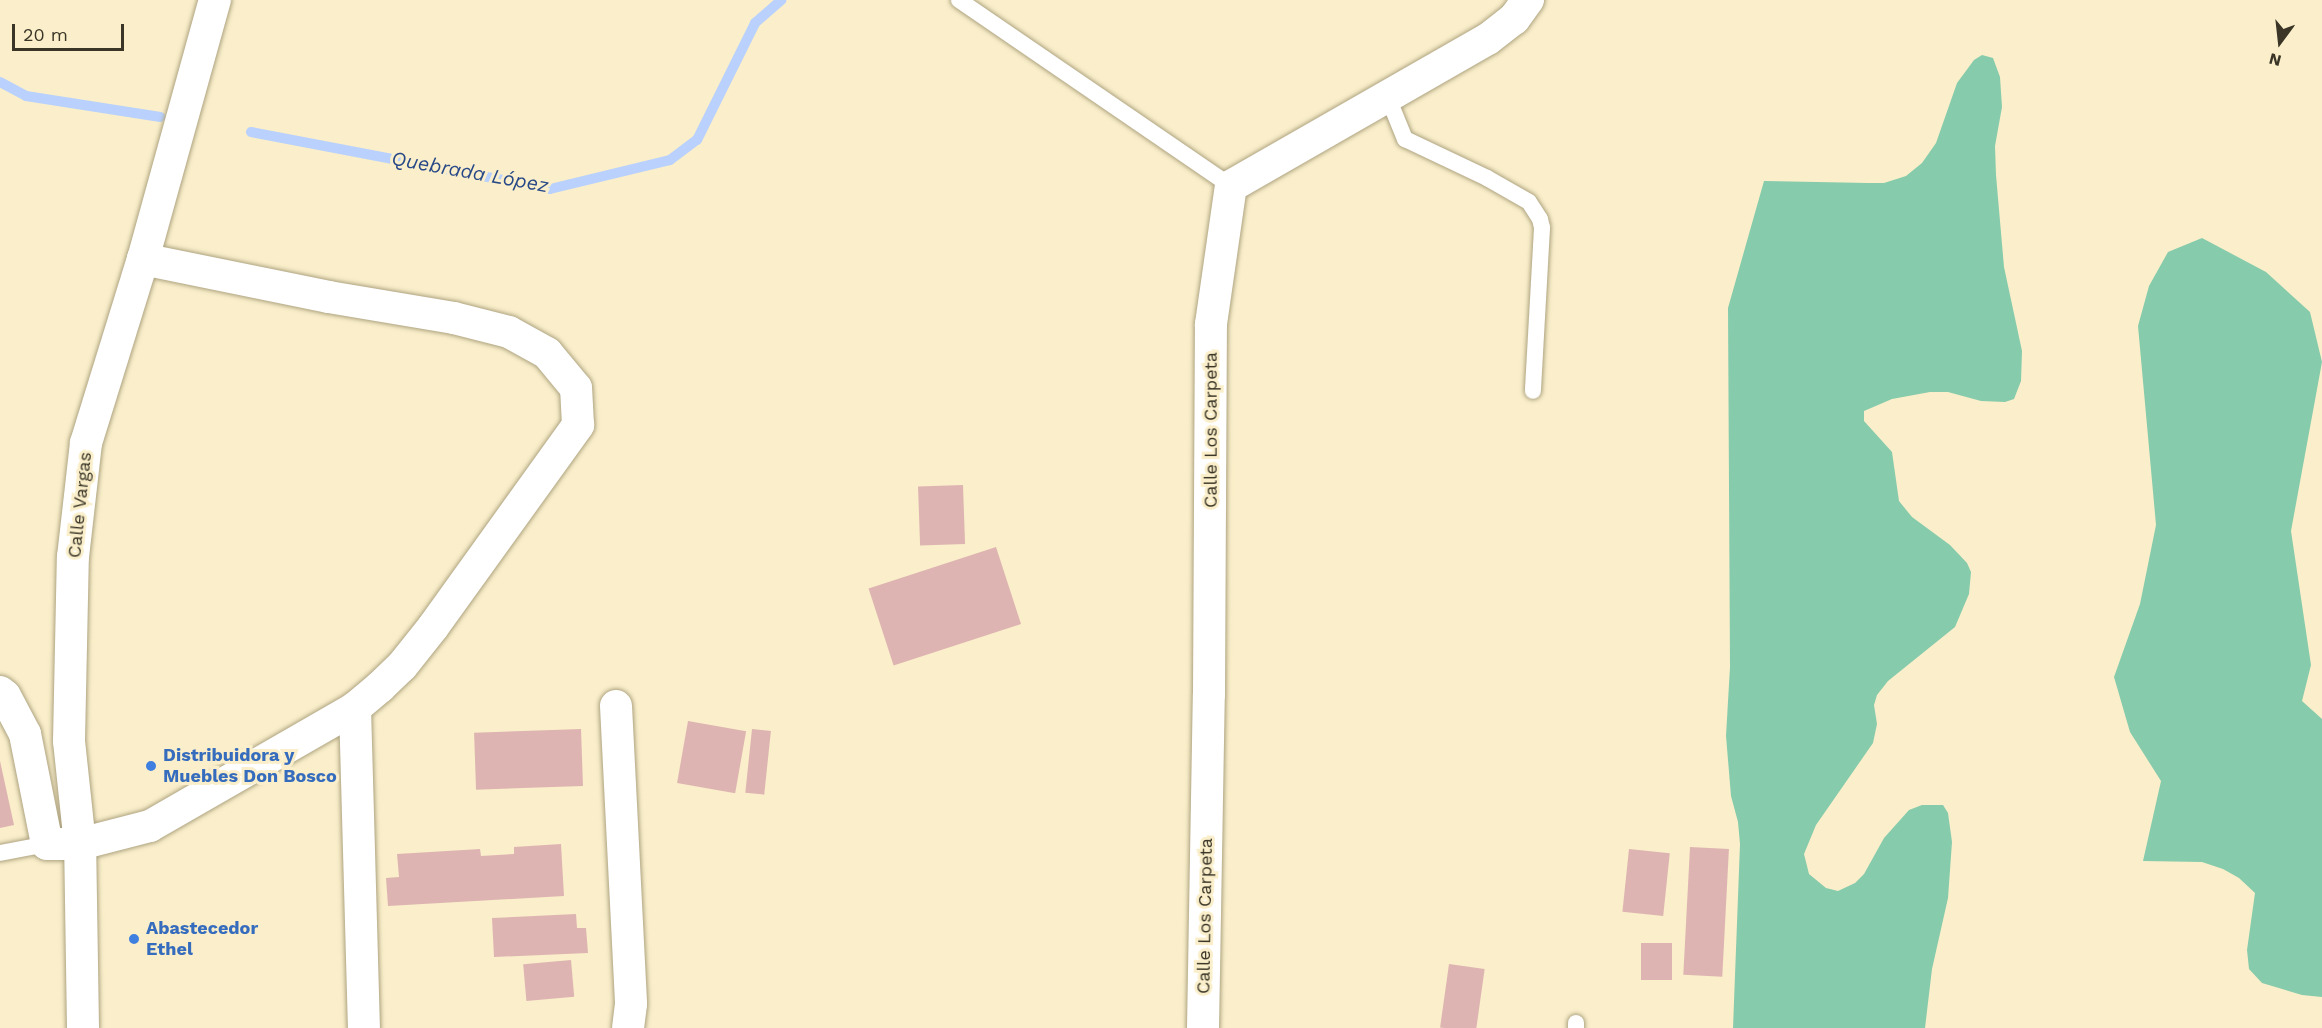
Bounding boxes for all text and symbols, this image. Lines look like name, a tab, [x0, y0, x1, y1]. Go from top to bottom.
scale bar	[15, 12, 128, 50]
north arrow	[2250, 12, 2310, 72]
text: 20 m	[23, 24, 68, 45]
text: N	[2267, 49, 2283, 71]
water label: Quebrada López	[390, 146, 550, 198]
street label: Calle Los Carpeta	[1200, 352, 1222, 508]
street label: Calle Vargas	[64, 451, 96, 559]
place label: Distribuidora y Muebles Don Bosco	[163, 745, 337, 788]
marker: Distribuidora y Muebles Don Bosco	[144, 759, 158, 773]
street label: Calle Los Carpeta	[1193, 838, 1217, 994]
place label: Abastecedor Ethel	[146, 918, 258, 960]
marker: Abastecedor Ethel	[127, 932, 141, 946]

